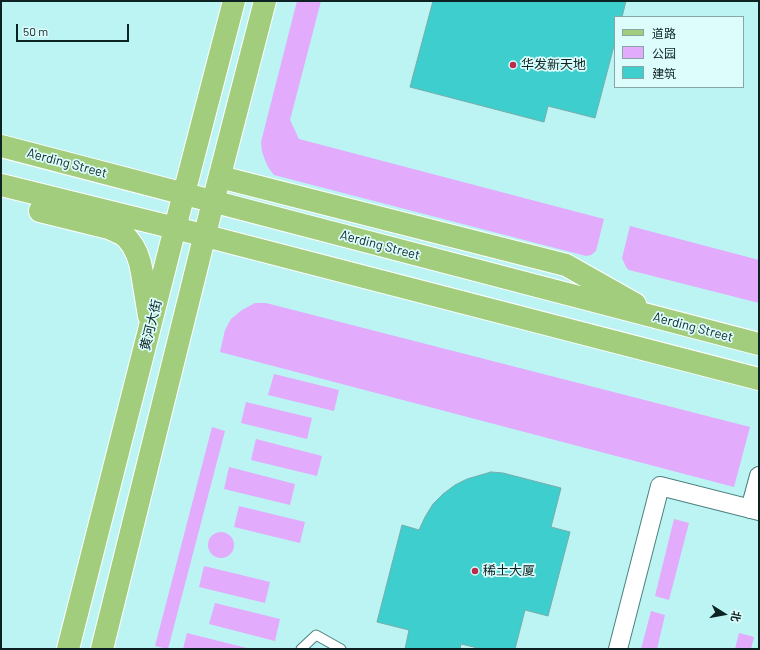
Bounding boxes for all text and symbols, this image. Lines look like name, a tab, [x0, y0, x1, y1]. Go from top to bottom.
scale bar	[18, 16, 131, 42]
legend	[614, 16, 744, 88]
text: 50 m	[23, 24, 48, 38]
text: 道路	[652, 26, 676, 40]
text: 公园	[652, 46, 676, 60]
place label: 华发新天地	[521, 57, 586, 73]
marker: 华发新天地	[508, 60, 518, 70]
text: 建筑	[652, 66, 676, 80]
street label: A'erding Street	[25, 145, 109, 181]
street label: A'erding Street	[338, 227, 422, 263]
street label: 黄河大街	[137, 298, 165, 352]
street label: A'erding Street	[651, 309, 735, 345]
place label: 稀土大厦	[483, 563, 535, 579]
marker: 稀土大厦	[470, 566, 480, 576]
north arrow	[704, 594, 744, 634]
text: 北	[729, 610, 744, 623]

